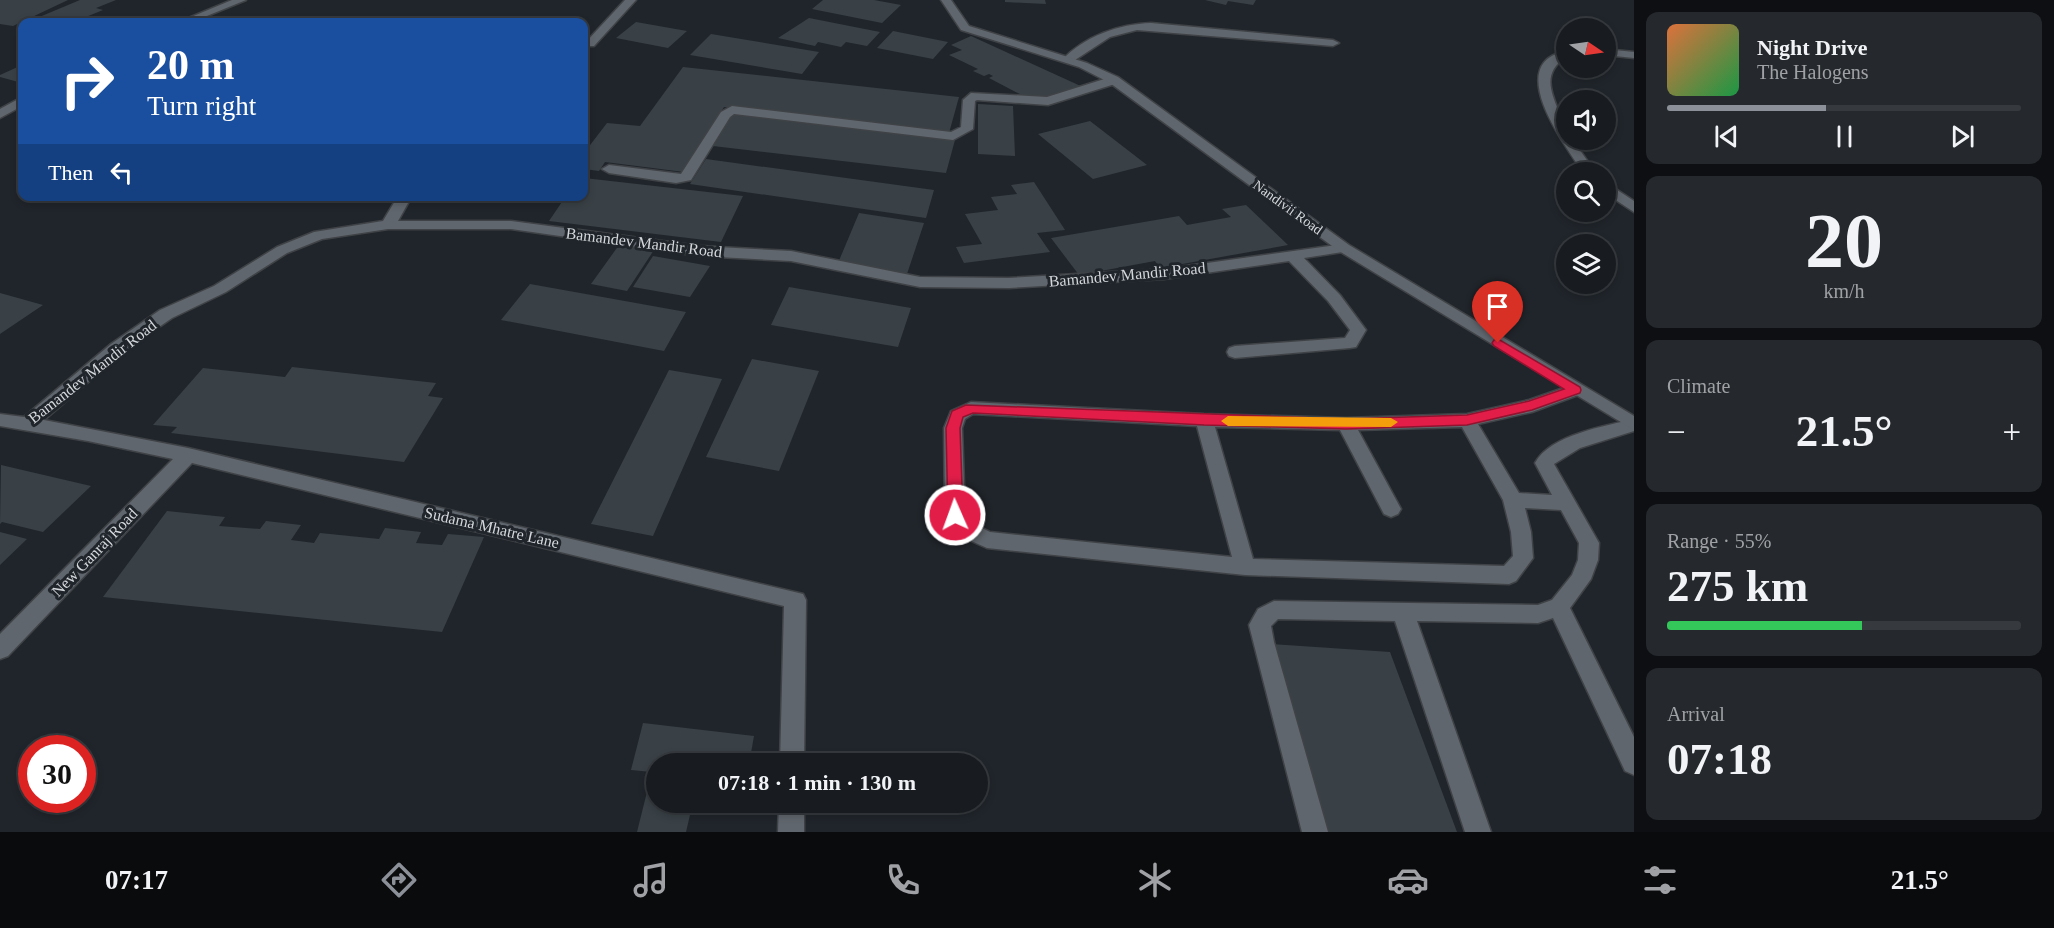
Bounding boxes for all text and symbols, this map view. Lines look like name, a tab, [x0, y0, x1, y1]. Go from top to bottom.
north arrow	[1556, 18, 1616, 78]
map controls	[1556, 18, 1616, 294]
text: Night Drive	[1757, 35, 1868, 60]
icon: right	[48, 42, 126, 120]
text: 20 m	[147, 42, 235, 88]
text: The Halogens	[1757, 61, 1869, 83]
button: sound	[1556, 90, 1616, 150]
text: Turn right	[147, 91, 256, 121]
icon: previous	[1710, 120, 1743, 153]
icon: pause	[1828, 120, 1861, 153]
icon: next	[1946, 120, 1979, 153]
icon: left	[105, 156, 138, 189]
text: Then	[48, 160, 93, 185]
button: search	[1556, 162, 1616, 222]
street label: Nandivii Road	[1250, 177, 1325, 238]
text: 20	[1805, 197, 1883, 284]
street label: Bamandev Mandir Road	[565, 224, 723, 261]
button: layers	[1556, 234, 1616, 294]
street label: Bamandev Mandir Road	[1048, 259, 1206, 290]
text: km/h	[1823, 280, 1865, 302]
pin	[1472, 281, 1523, 343]
icon: arrive	[1481, 290, 1514, 323]
street label: Bamandev Mandir Road	[25, 316, 160, 427]
text: Climate	[1667, 375, 1730, 397]
text: 21.5°	[1796, 406, 1892, 456]
text: −	[1667, 414, 1686, 450]
text: +	[2002, 414, 2021, 450]
position arrow	[923, 483, 987, 547]
street label: Sudama Mhatre Lane	[423, 504, 561, 551]
street label: New Ganraj Road	[48, 505, 141, 600]
text: Range · 55%	[1667, 530, 1771, 552]
text: 275 km	[1667, 561, 1808, 611]
text: Arrival	[1667, 703, 1725, 725]
text: 07:18	[1667, 734, 1772, 784]
speed limit sign: 30	[18, 735, 96, 813]
text: 07:18 · 1 min · 130 m	[718, 770, 916, 795]
icon: directions	[378, 859, 420, 901]
icon: music	[630, 859, 672, 901]
icon: phone	[882, 859, 924, 901]
icon: climate	[1134, 859, 1176, 901]
icon: car	[1387, 859, 1429, 901]
icon: filters	[1639, 859, 1681, 901]
text: 07:17	[105, 865, 168, 895]
text: 21.5°	[1891, 865, 1949, 895]

